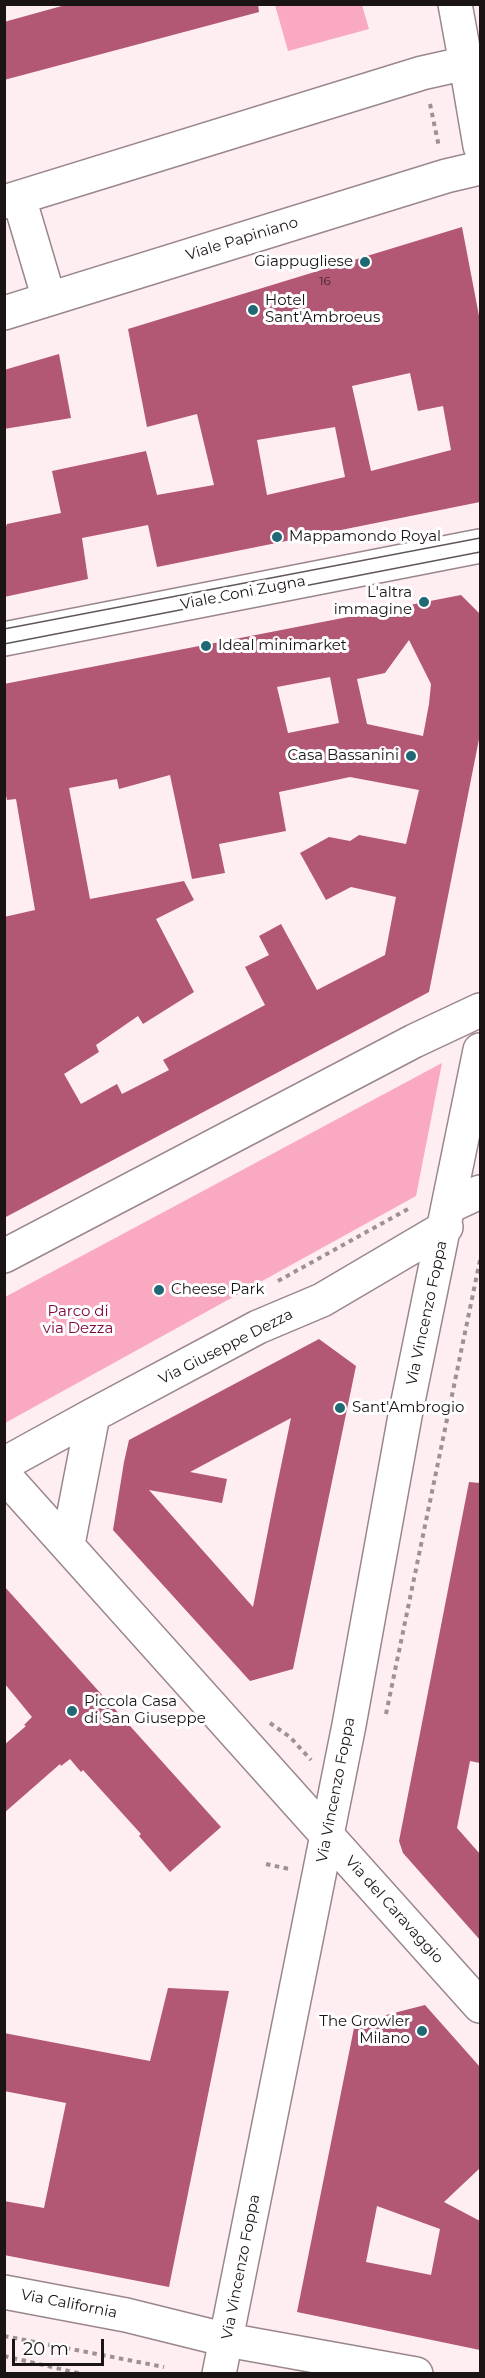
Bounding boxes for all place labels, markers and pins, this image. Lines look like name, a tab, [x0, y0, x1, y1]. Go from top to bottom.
place label: Giappugliese	[254, 253, 353, 271]
marker: Giappugliese	[358, 255, 372, 269]
place label: Hotel Sant'Ambroeus	[265, 292, 380, 327]
marker: Hotel Sant'Ambroeus	[246, 303, 260, 317]
place label: Mappamondo Royal	[289, 528, 441, 546]
marker: Mappamondo Royal	[270, 530, 284, 544]
place label: L'altra immagine	[334, 584, 412, 619]
marker: L'altra immagine	[417, 595, 431, 609]
place label: Ideal minimarket	[218, 637, 347, 655]
marker: Ideal minimarket	[199, 639, 213, 653]
place label: Casa Bassanini	[288, 747, 399, 765]
marker: Casa Bassanini	[404, 749, 418, 763]
place label: Cheese Park	[171, 1281, 264, 1299]
marker: Cheese Park	[152, 1283, 166, 1297]
place label: Sant'Ambrogio	[352, 1399, 464, 1417]
marker: Sant'Ambrogio	[333, 1401, 347, 1415]
place label: Piccola Casa di San Giuseppe	[84, 1693, 206, 1728]
marker: Piccola Casa di San Giuseppe	[65, 1704, 79, 1718]
place label: The Growler Milano	[319, 2013, 410, 2048]
marker: The Growler Milano	[415, 2024, 429, 2038]

